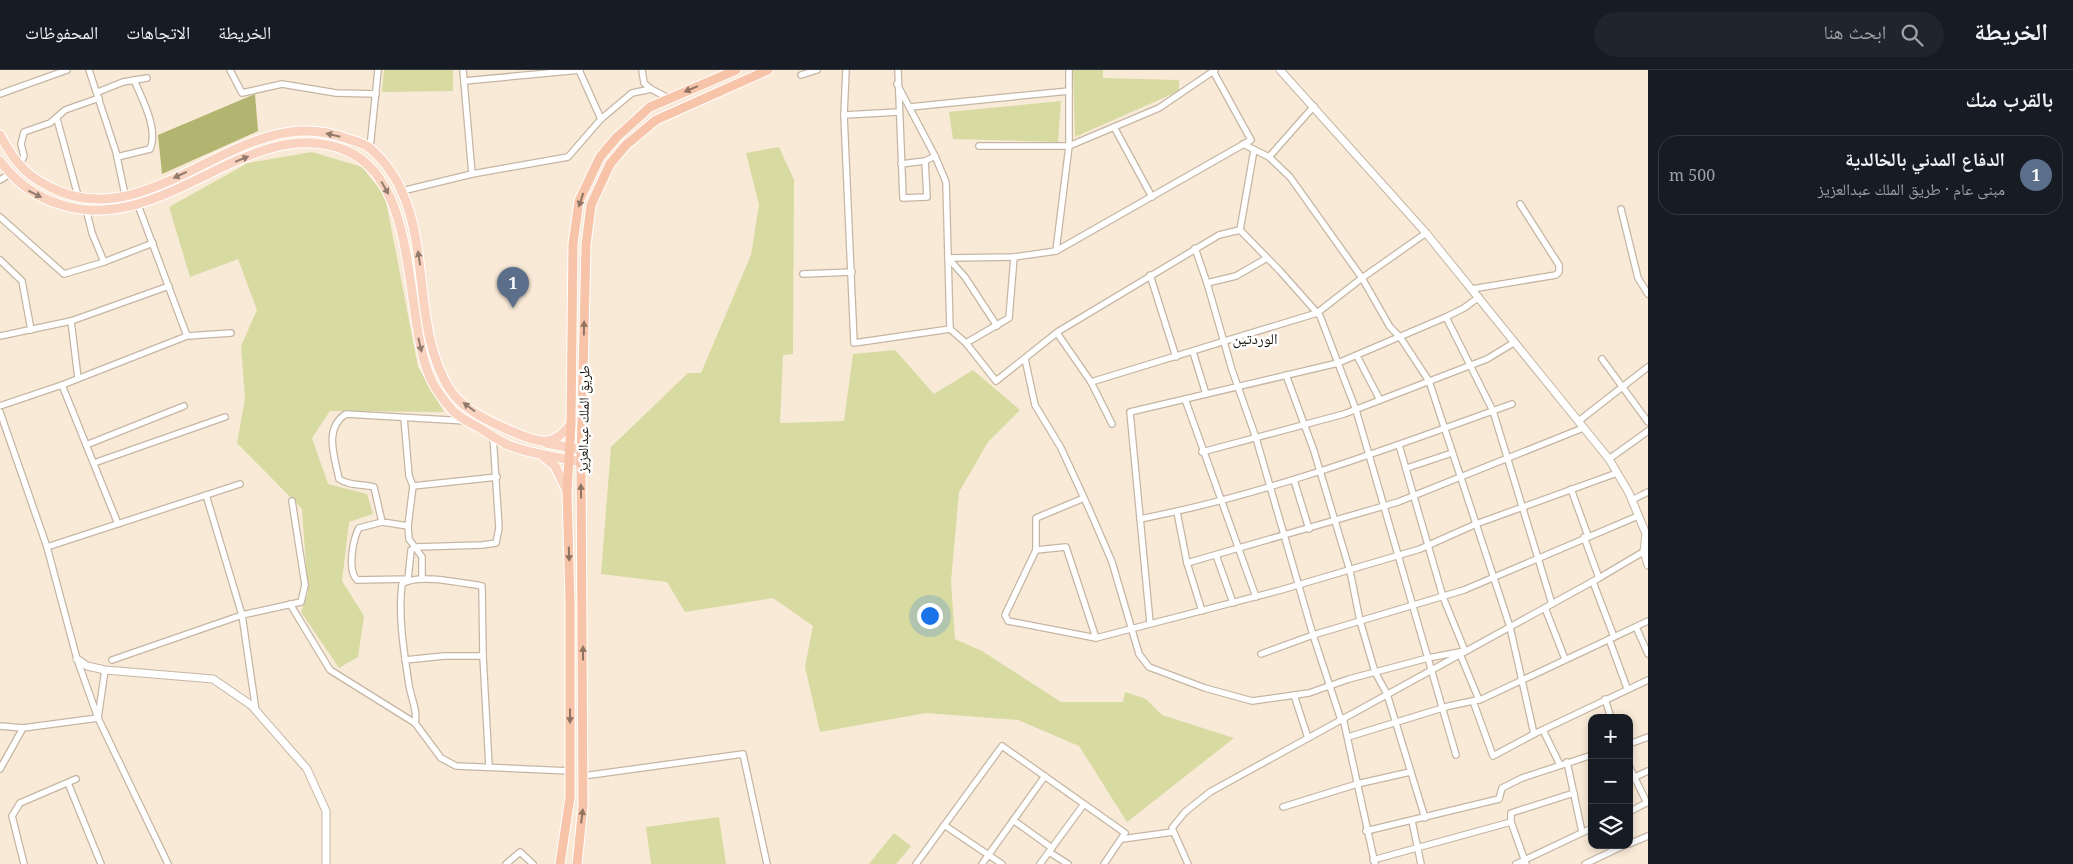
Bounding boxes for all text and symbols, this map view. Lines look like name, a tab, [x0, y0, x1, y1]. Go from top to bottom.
search box	[1594, 12, 1944, 57]
text: الخريطة	[1974, 14, 2048, 47]
text: ابحث هنا	[1823, 19, 1886, 45]
text: المحفوظات	[25, 20, 98, 44]
text: الاتجاهات	[126, 20, 190, 44]
text: الخريطة	[218, 20, 271, 44]
icon: search	[1898, 21, 1926, 49]
text: بالقرب منك	[1966, 85, 2053, 113]
one-way arrow	[684, 86, 698, 94]
one-way arrow	[326, 131, 341, 139]
text: الدفاع المدني بالخالدية	[1845, 146, 2005, 172]
one-way arrow	[235, 154, 249, 162]
text: 500 m	[1669, 164, 1715, 186]
text: 1	[2031, 164, 2041, 186]
one-way arrow	[173, 171, 187, 179]
text: مبنى عام · طريق الملك عبدالعزيز	[1818, 178, 2005, 200]
one-way arrow	[380, 181, 389, 194]
one-way arrow	[28, 190, 43, 198]
one-way arrow	[577, 192, 584, 207]
one-way arrow	[415, 250, 423, 266]
pin: 1	[497, 267, 529, 308]
one-way arrow	[580, 320, 588, 336]
district label: الوردتين	[1232, 328, 1278, 349]
one-way arrow	[416, 338, 424, 353]
street label: طريق الملك عبدالعزيز	[573, 365, 594, 474]
one-way arrow	[462, 402, 476, 412]
one-way arrow	[577, 482, 585, 498]
one-way arrow	[565, 546, 573, 562]
your location	[917, 603, 943, 629]
one-way arrow	[579, 645, 587, 661]
one-way arrow	[566, 708, 574, 724]
map controls	[1588, 714, 1633, 849]
button: +	[1588, 714, 1633, 759]
button: −	[1588, 759, 1633, 804]
button: layers	[1588, 804, 1633, 849]
one-way arrow	[578, 807, 586, 823]

